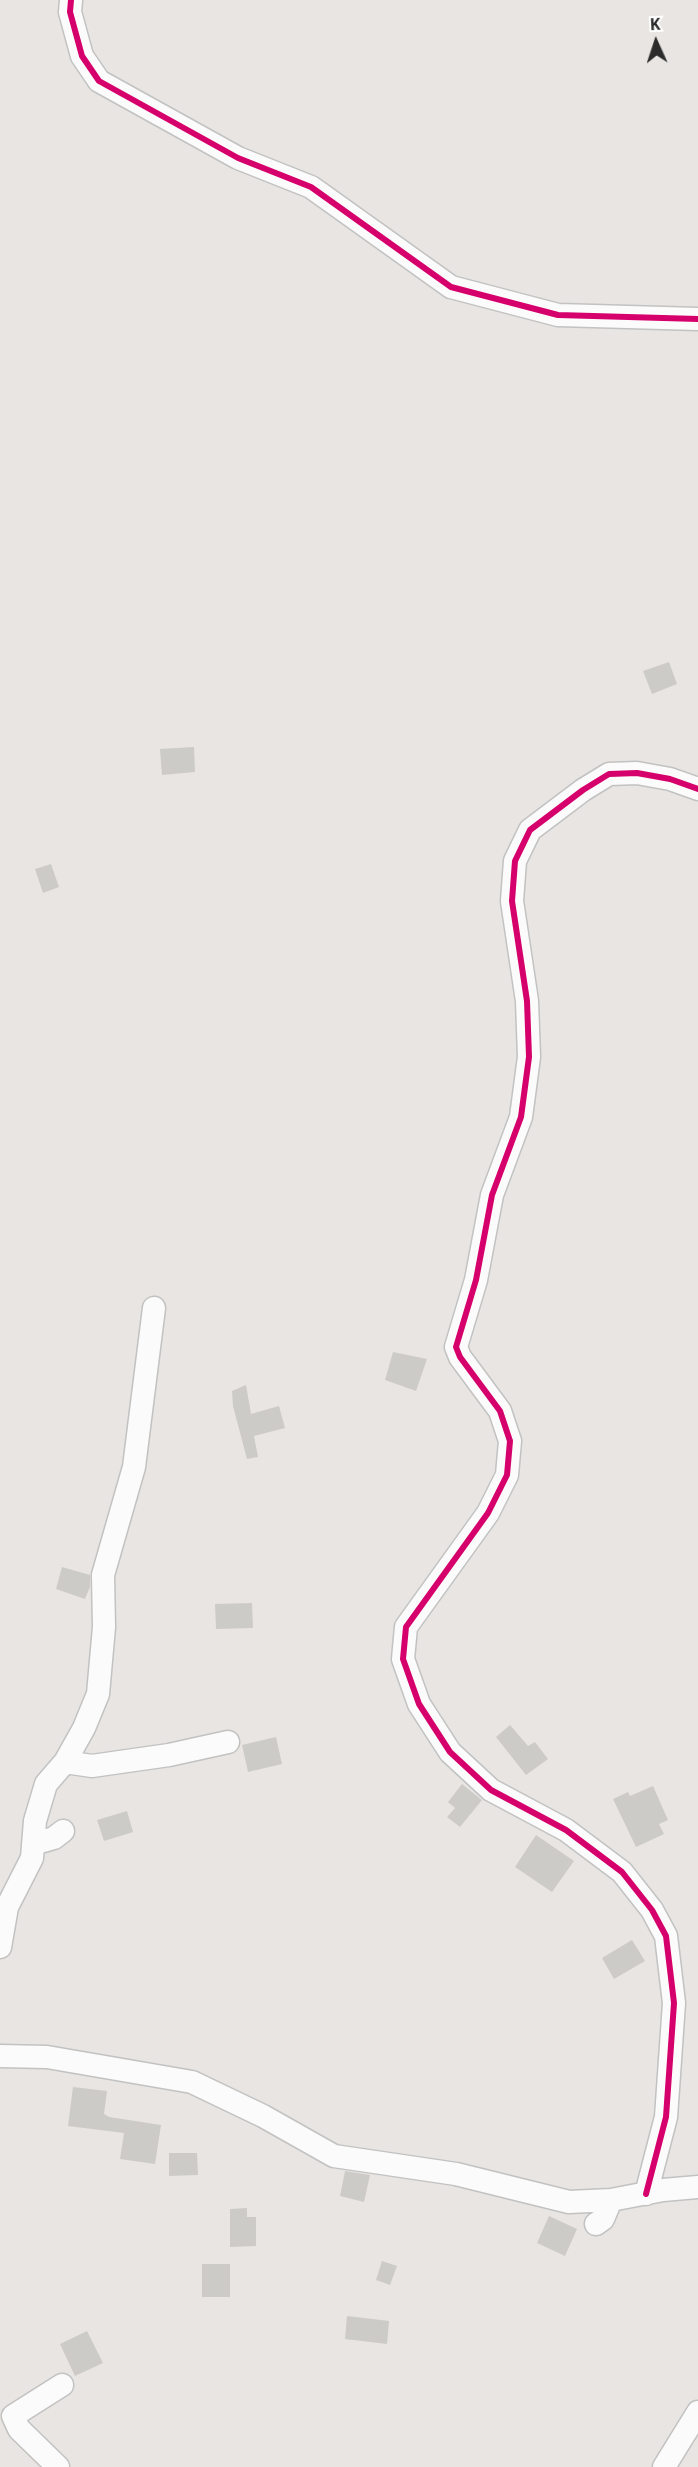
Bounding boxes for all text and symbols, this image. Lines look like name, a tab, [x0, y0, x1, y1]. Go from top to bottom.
north arrow	[626, 12, 686, 72]
text: K	[649, 13, 661, 35]

